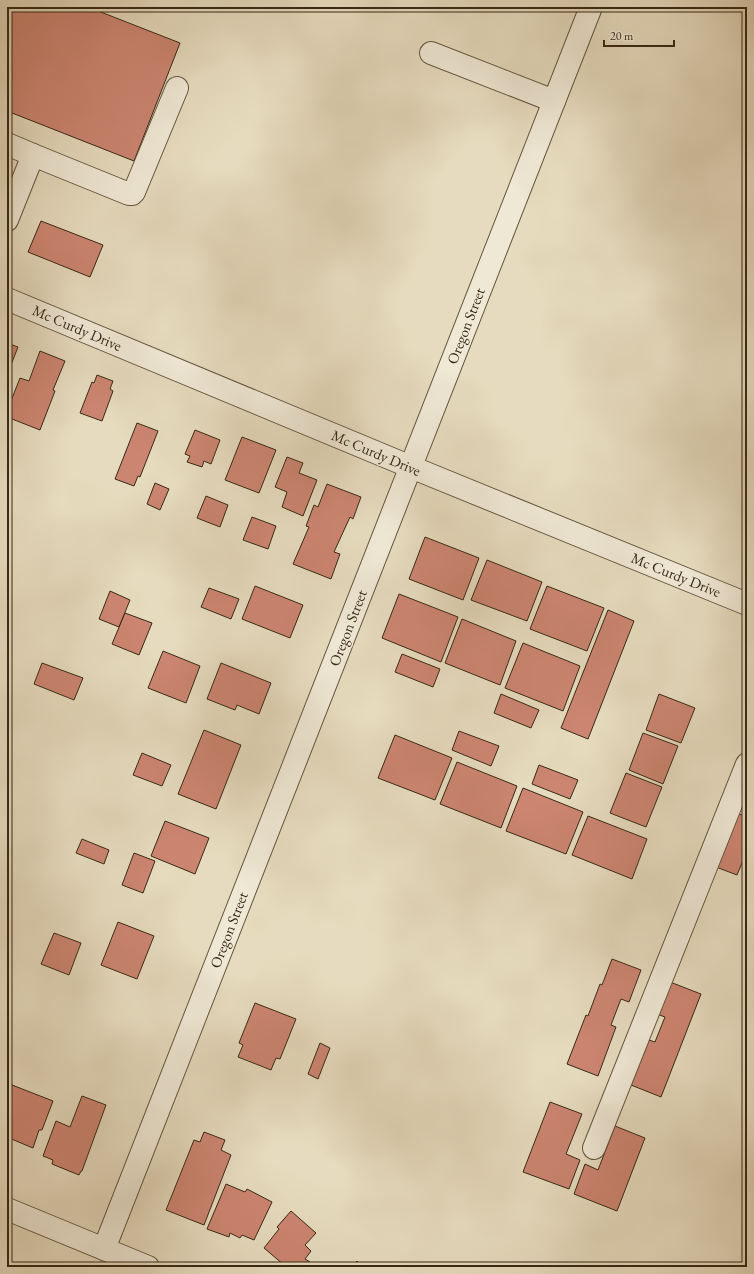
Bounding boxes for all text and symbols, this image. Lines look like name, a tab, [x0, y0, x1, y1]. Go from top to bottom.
scale bar	[604, 22, 674, 48]
text: 20 m	[610, 28, 634, 44]
street label: Oregon Street	[442, 285, 489, 367]
street label: Mc Curdy Drive	[30, 300, 125, 355]
street label: Mc Curdy Drive	[329, 425, 424, 480]
street label: Mc Curdy Drive	[629, 548, 724, 601]
street label: Oregon Street	[324, 587, 371, 669]
street label: Oregon Street	[205, 889, 252, 971]

